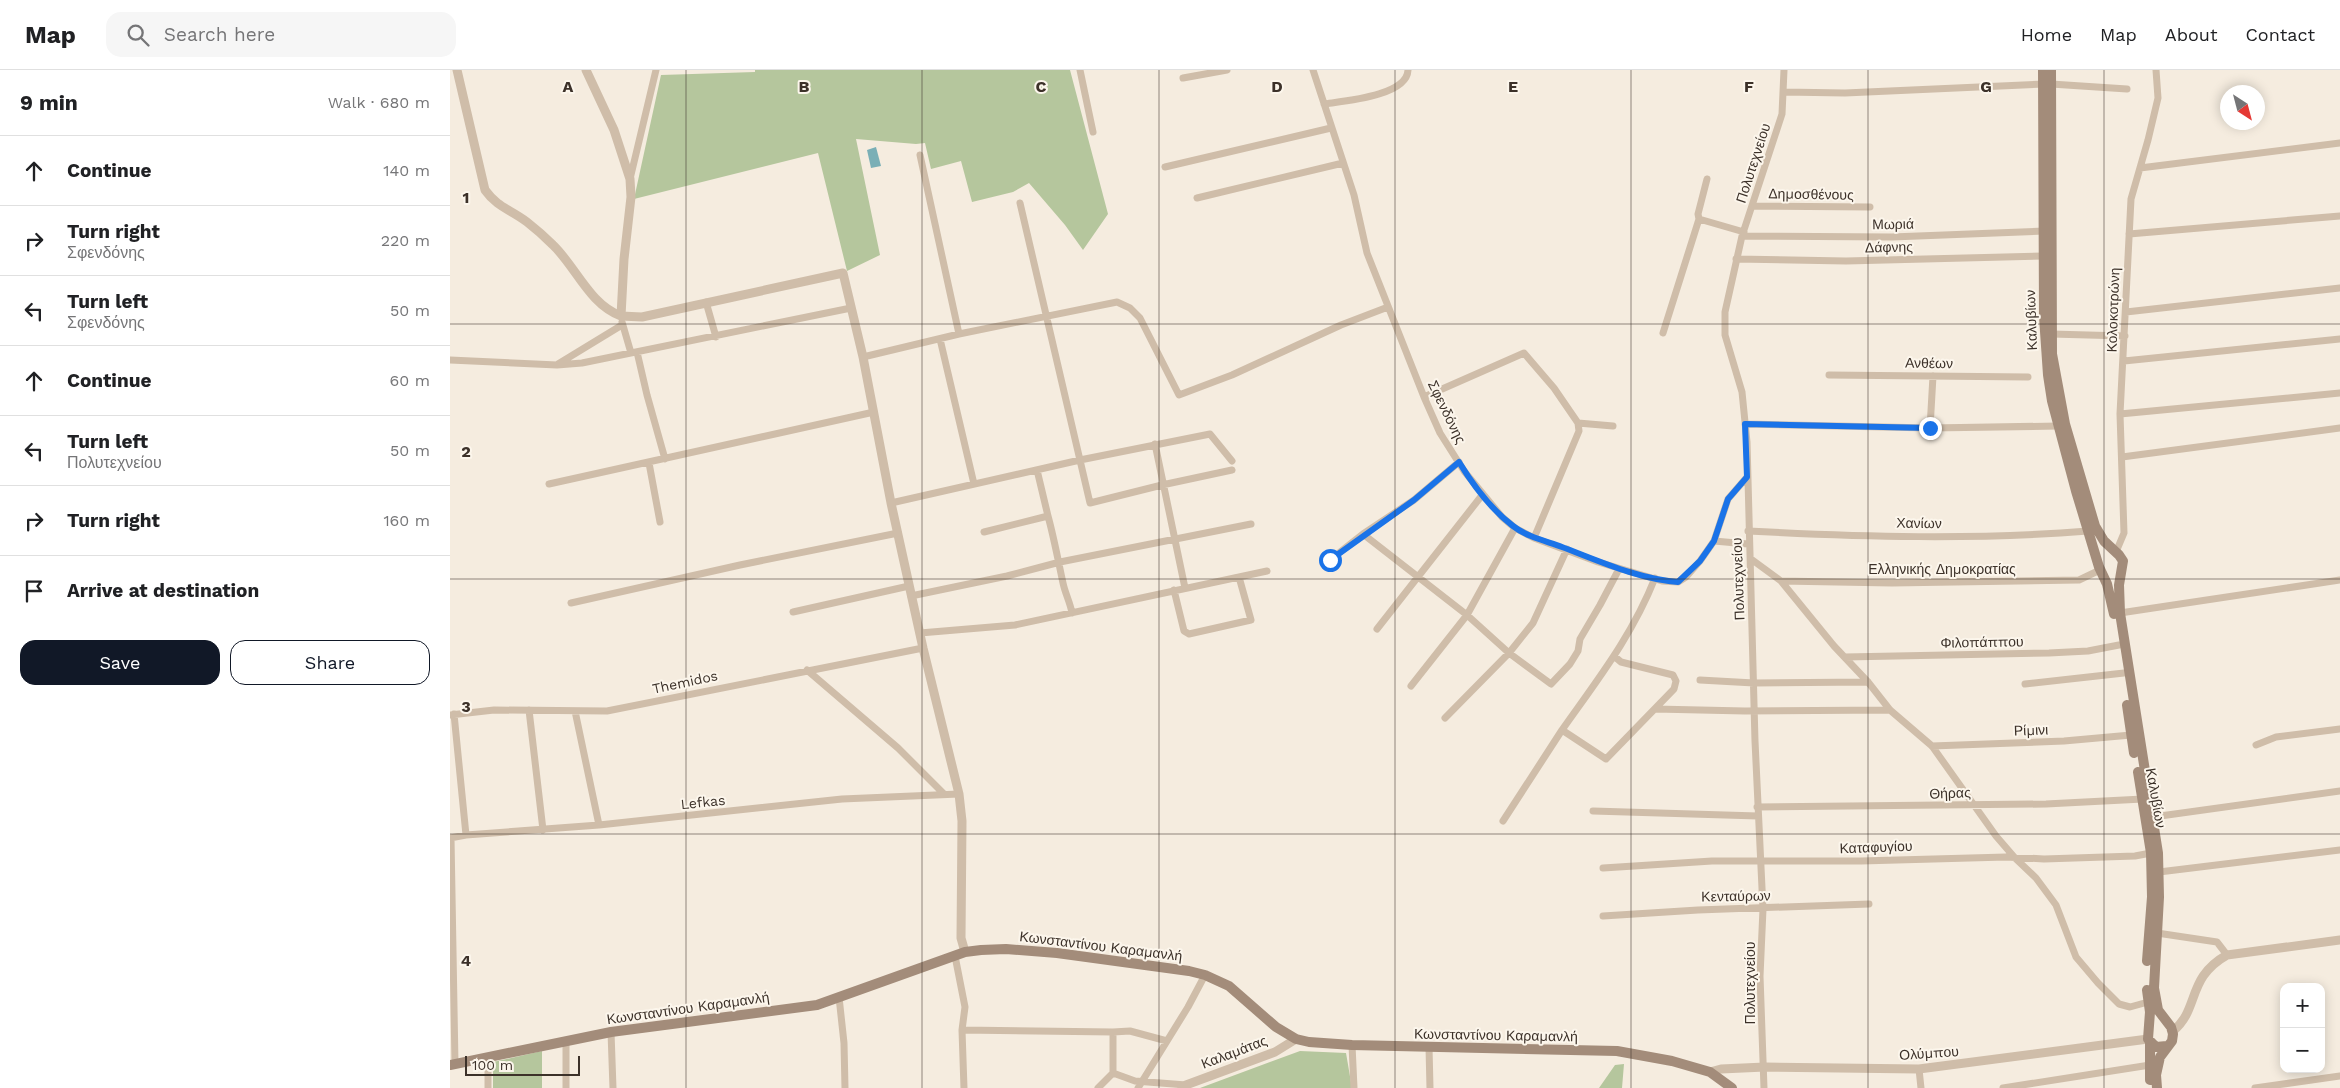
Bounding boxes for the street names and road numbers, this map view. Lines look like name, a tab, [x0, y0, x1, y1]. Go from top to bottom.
street label: Πολυτεχνείου	[1733, 121, 1773, 205]
street label: Δημοσθένους	[1768, 185, 1854, 203]
street label: Μωριά	[1872, 216, 1914, 232]
street label: Δάφνης	[1865, 239, 1913, 255]
street label: Κολοκοτρώνη	[2104, 267, 2122, 353]
street label: Καλυβίων	[2022, 289, 2040, 351]
street label: Ανθέων	[1905, 355, 1953, 371]
street label: Σφενδόνης	[1425, 378, 1469, 446]
street label: Χανίων	[1896, 515, 1942, 531]
street label: Πολυτεχνείου	[1729, 537, 1747, 621]
street label: Ελληνικής Δημοκρατίας	[1868, 561, 2016, 577]
street label: Φιλοπάππου	[1940, 633, 2024, 651]
street label: Themidos	[651, 667, 719, 697]
street label: Ρίμινι	[2014, 721, 2048, 739]
street label: Καλυβίων	[2143, 767, 2169, 829]
street label: Θήρας	[1929, 784, 1971, 802]
street label: Lefkas	[680, 792, 726, 812]
street label: Καταφυγίου	[1839, 838, 1913, 856]
street label: Κενταύρων	[1701, 887, 1771, 905]
street label: Κωνσταντίνου Καραμανλή	[1019, 928, 1183, 964]
street label: Πολυτεχνείου	[1742, 942, 1758, 1024]
street label: Κωνσταντίνου Καραμανλή	[606, 989, 770, 1027]
street label: Κωνσταντίνου Καραμανλή	[1414, 1026, 1578, 1044]
street label: Καλαμάτας	[1199, 1032, 1269, 1072]
street label: Ολύμπου	[1899, 1043, 1959, 1063]

